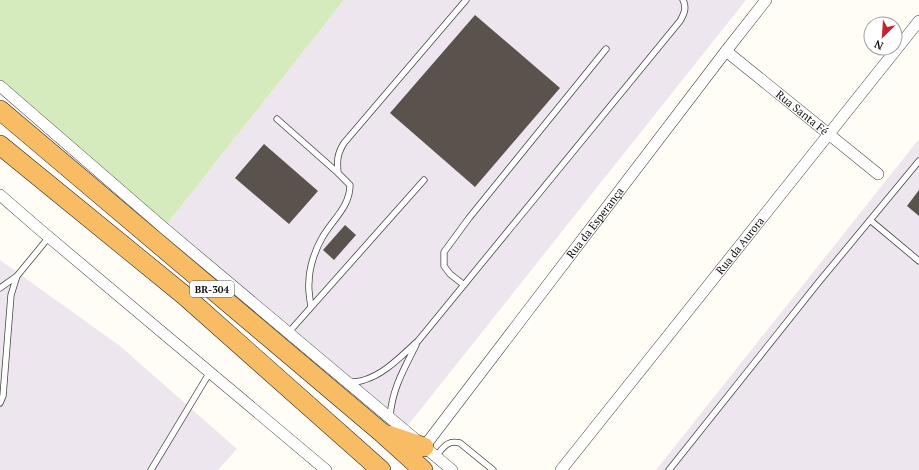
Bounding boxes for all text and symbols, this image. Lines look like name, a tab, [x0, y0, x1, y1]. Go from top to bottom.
north arrow	[863, 16, 903, 56]
text: N	[871, 37, 886, 53]
street label: Rua Santa Fé	[773, 87, 832, 138]
street label: Rua da Esperança	[563, 184, 627, 261]
street label: Rua da Aurora	[713, 214, 767, 277]
road number: BR-304	[190, 281, 234, 297]

